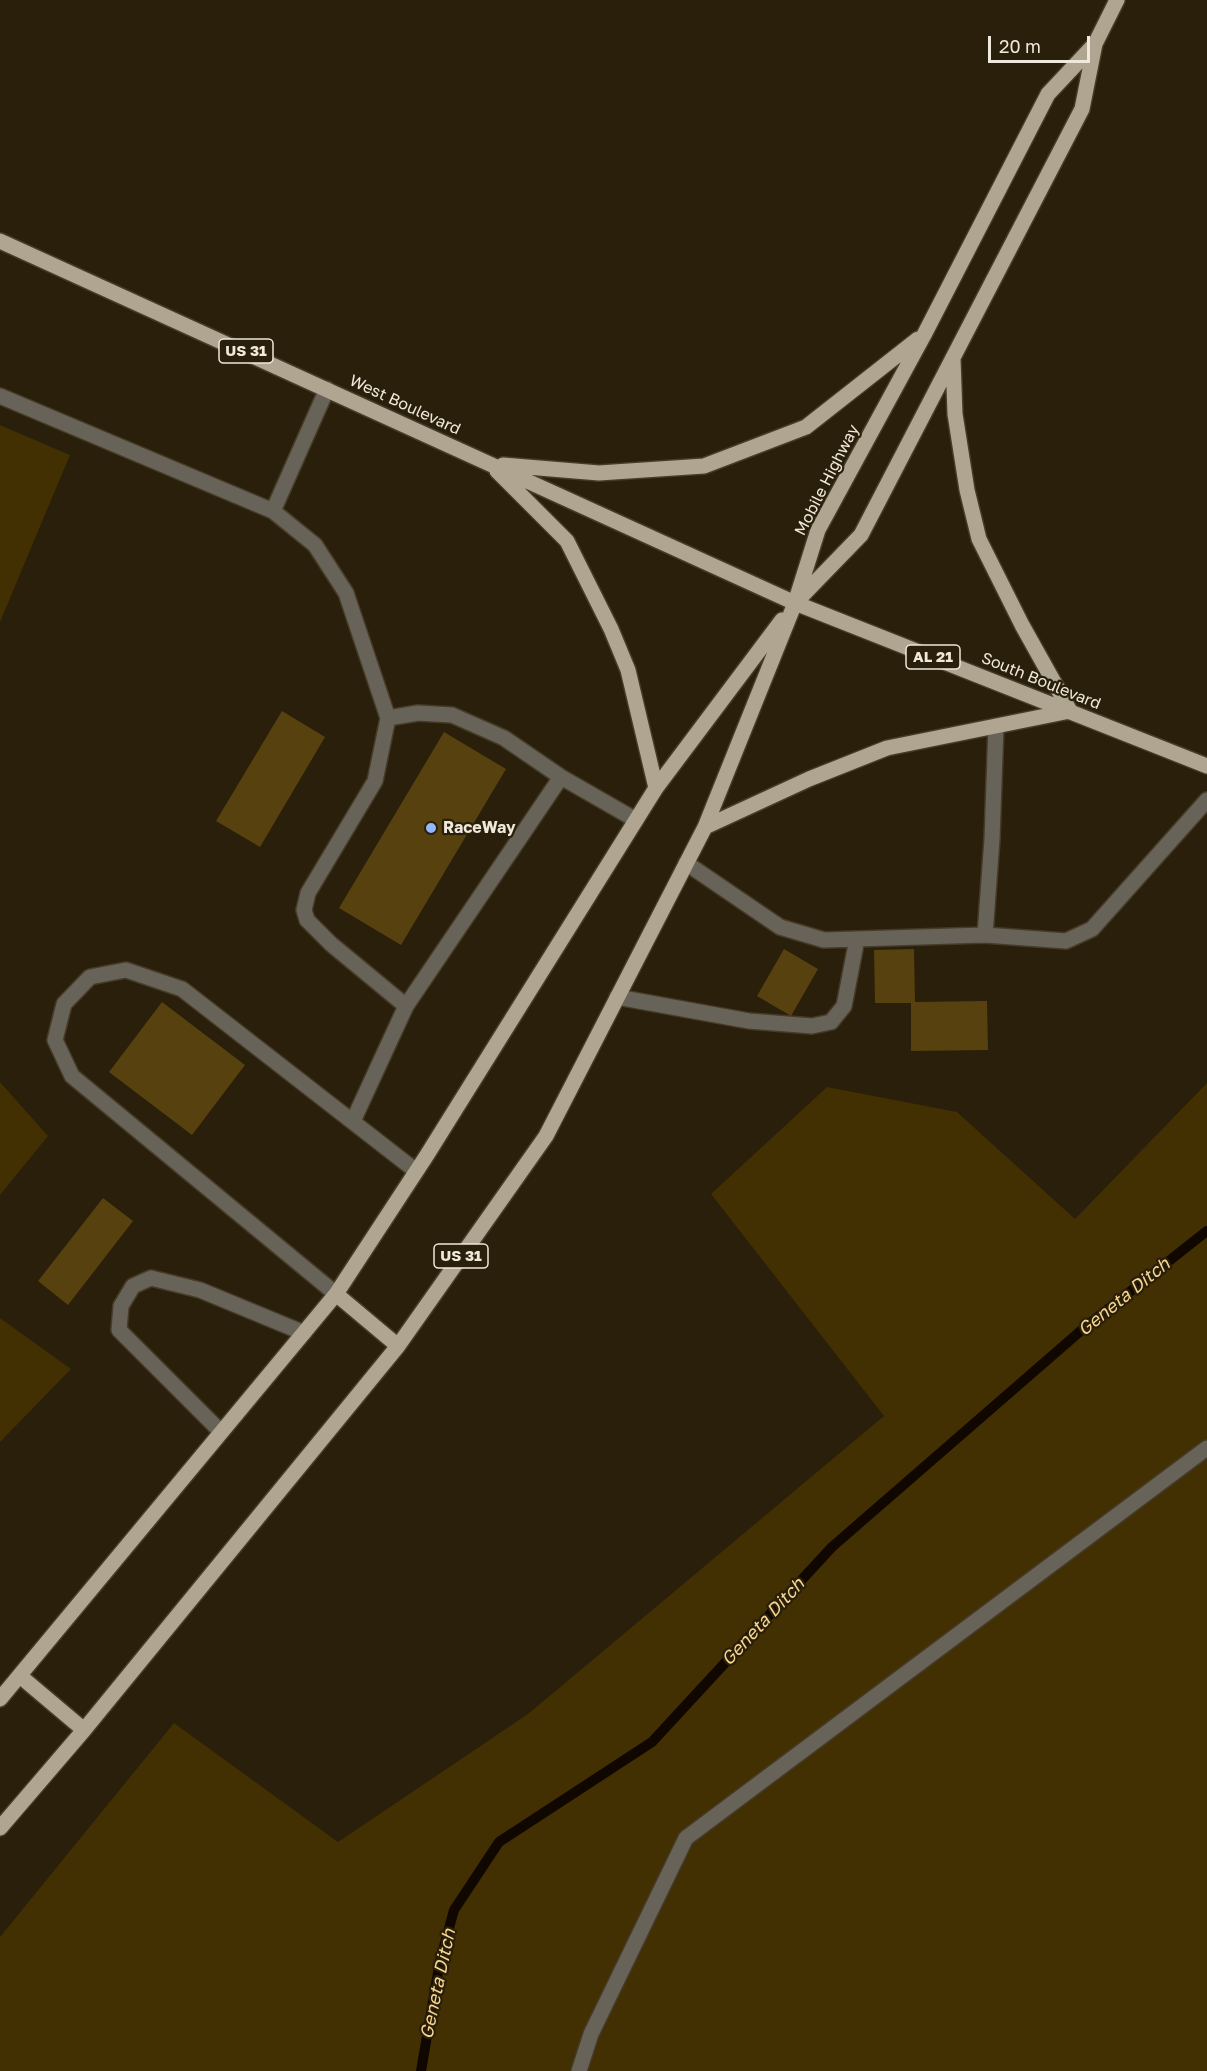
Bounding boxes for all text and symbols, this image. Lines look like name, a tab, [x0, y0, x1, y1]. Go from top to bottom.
scale bar	[991, 24, 1093, 62]
text: 20 m	[999, 35, 1041, 57]
road number: US 31	[219, 339, 273, 363]
street label: West Boulevard	[346, 371, 464, 439]
street label: Mobile Highway	[791, 421, 863, 539]
road number: AL 21	[906, 645, 960, 669]
street label: South Boulevard	[978, 648, 1104, 714]
place label: RaceWay	[443, 818, 516, 838]
marker: RaceWay	[424, 821, 438, 835]
road number: US 31	[434, 1244, 488, 1268]
water label: Geneta Ditch	[1074, 1253, 1174, 1341]
water label: Geneta Ditch	[717, 1574, 809, 1670]
water label: Geneta Ditch	[416, 1927, 460, 2041]

